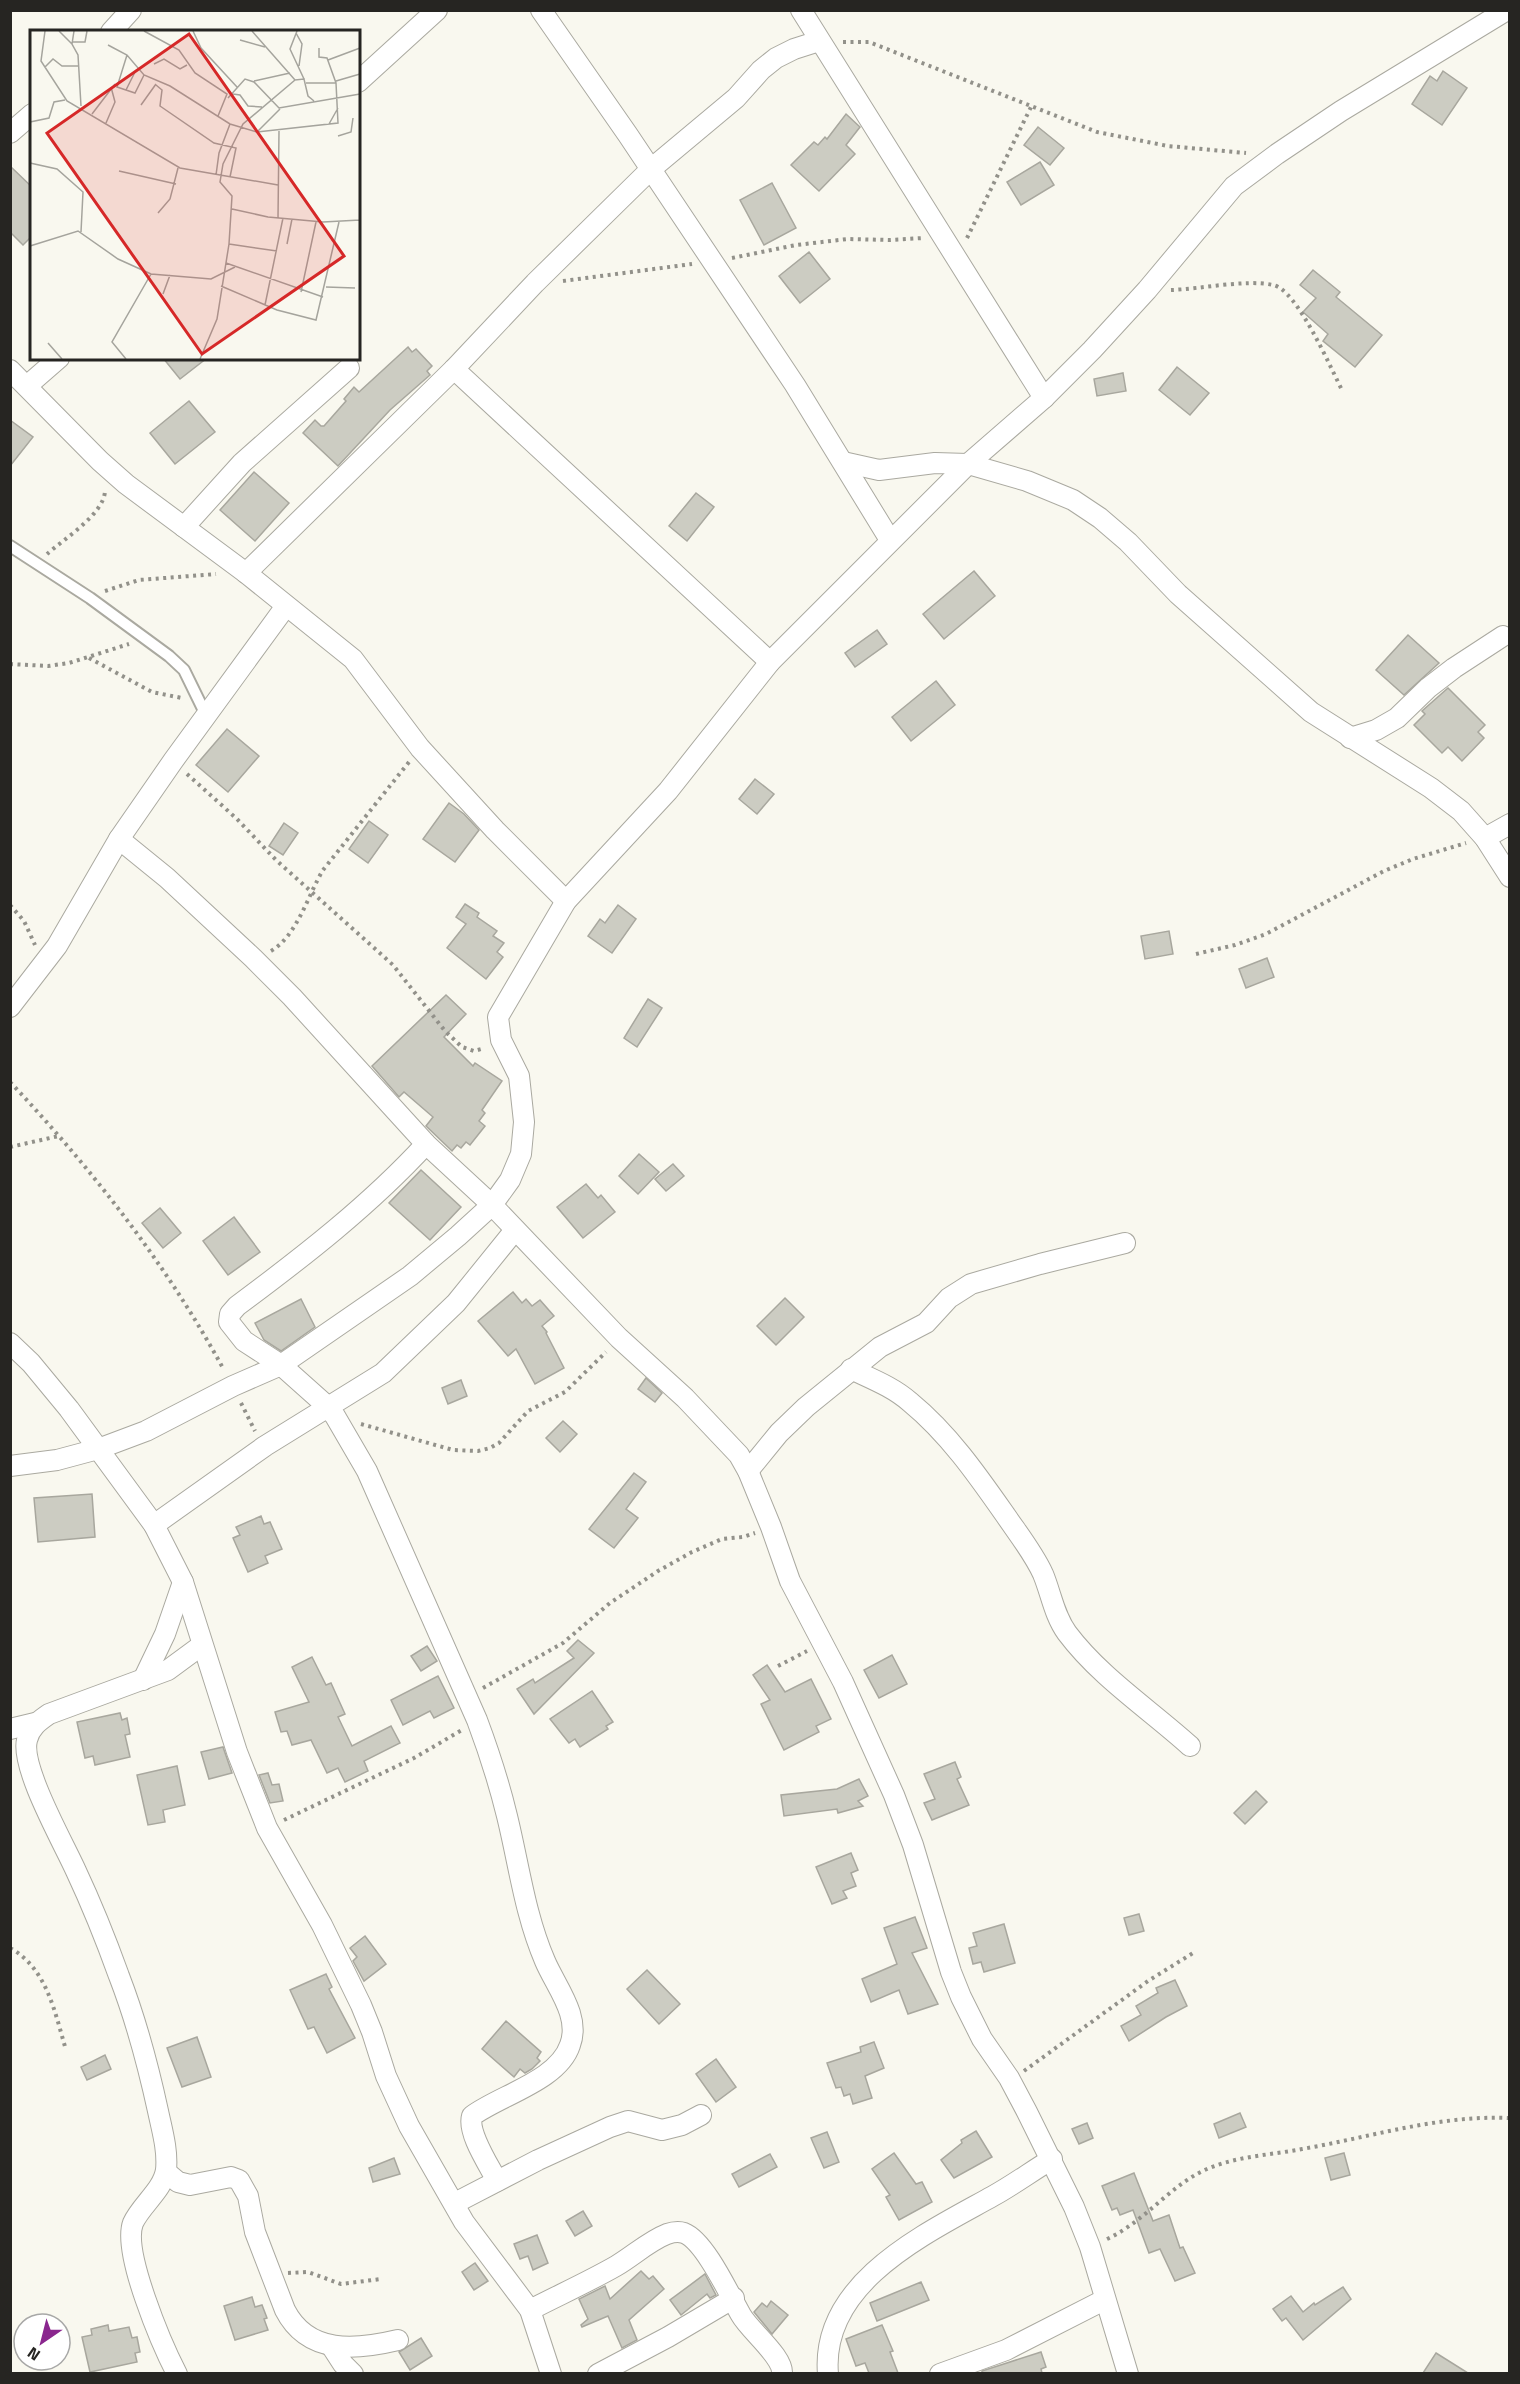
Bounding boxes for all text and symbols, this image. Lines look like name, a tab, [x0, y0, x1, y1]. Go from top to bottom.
inset map	[30, 30, 360, 360]
north arrow	[12, 2312, 72, 2372]
text: N	[22, 2341, 45, 2367]

